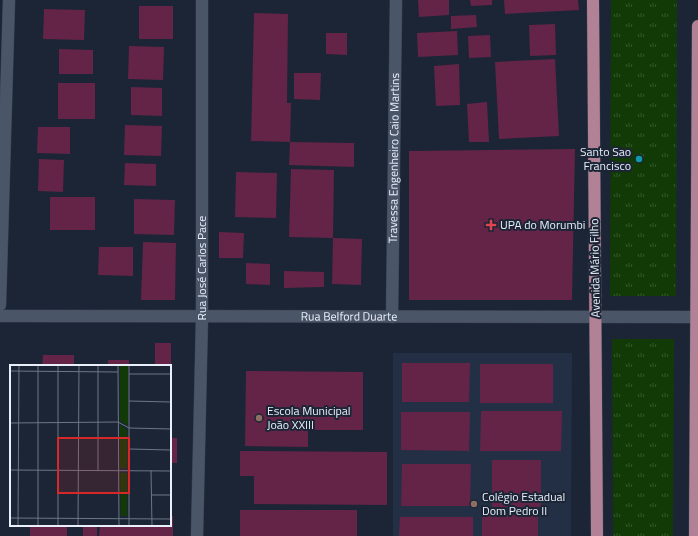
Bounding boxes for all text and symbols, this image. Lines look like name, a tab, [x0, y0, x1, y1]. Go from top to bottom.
street label: Travessa Engenheiro Caio Martins	[383, 72, 404, 243]
place label: Santo Sao Francisco	[580, 142, 631, 175]
marker: Santo Sao Francisco	[634, 154, 644, 164]
place label: UPA do Morumbi	[500, 215, 585, 234]
street label: Rua José Carlos Pace	[192, 216, 211, 320]
street label: Avenida Mário Filho	[584, 218, 605, 318]
marker: UPA do Morumbi	[485, 219, 497, 231]
street label: Rua Belford Duarte	[301, 306, 397, 326]
inset map	[10, 365, 171, 526]
place label: Escola Municipal João XXIII	[267, 401, 351, 434]
marker: Escola Municipal João XXIII	[254, 413, 264, 423]
place label: Colégio Estadual Dom Pedro II	[482, 487, 565, 520]
marker: Colégio Estadual Dom Pedro II	[469, 499, 479, 509]

